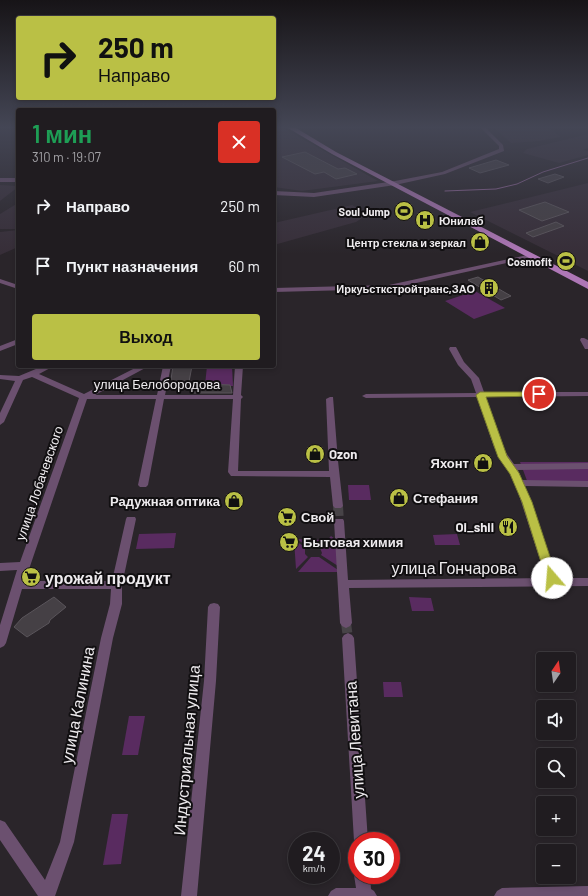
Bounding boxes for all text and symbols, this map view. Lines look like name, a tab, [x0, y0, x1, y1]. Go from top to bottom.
text: 250 m	[98, 30, 174, 64]
icon: right	[32, 32, 84, 84]
text: Направо	[98, 64, 170, 86]
text: 1 мин	[32, 119, 92, 148]
button: close	[218, 121, 260, 163]
text: 310 m · 19:07	[32, 149, 101, 165]
icon: right	[32, 195, 54, 217]
text: Направо	[66, 197, 130, 215]
text: 250 m	[220, 197, 260, 215]
sports icon: Soul Jump	[393, 200, 415, 222]
place label: Soul Jump	[339, 205, 390, 218]
hospital icon: Юнилаб	[414, 209, 436, 231]
place label: Юнилаб	[439, 214, 484, 227]
shop icon: Центр стекла и зеркал	[469, 231, 491, 253]
place label: Центр стекла и зеркал	[346, 236, 466, 249]
sports icon: Cosmofit	[555, 250, 577, 272]
icon: arrive	[32, 255, 54, 277]
place label: Cosmofit	[507, 255, 552, 268]
text: Пункт назначения	[66, 257, 198, 275]
text: 60 m	[228, 257, 260, 275]
building icon: Иркуьсткстройтранс,ЗАО	[478, 277, 500, 299]
place label: Иркуьсткстройтранс,ЗАО	[336, 282, 475, 295]
button: Выход	[32, 314, 260, 360]
street label: улица Белобородова	[94, 376, 221, 392]
pin	[522, 377, 556, 411]
icon: arrive	[528, 383, 550, 405]
street label: улица Лобачевского	[12, 424, 66, 542]
shop icon: Ozon	[304, 443, 326, 465]
place label: Ozon	[329, 446, 357, 462]
shop icon: Яхонт	[472, 452, 494, 474]
place label: Яхонт	[431, 455, 469, 471]
shop icon: Стефания	[388, 487, 410, 509]
shop icon: Радужная оптика	[223, 490, 245, 512]
place label: Стефания	[413, 490, 478, 506]
place label: Радужная оптика	[110, 493, 221, 509]
supermarket icon: Свой	[276, 506, 298, 528]
place label: Свой	[301, 509, 334, 525]
restaurant icon: Oi_shii	[497, 516, 519, 538]
place label: Oi_shii	[456, 519, 494, 535]
supermarket icon: Бытовая химия	[278, 531, 300, 553]
place label: Бытовая химия	[303, 534, 403, 550]
position arrow	[531, 557, 573, 599]
street label: улица Гончарова	[392, 558, 516, 577]
supermarket icon: урожай продукт	[20, 566, 42, 588]
place label: урожай продукт	[45, 568, 171, 587]
street label: улица Калинина	[56, 645, 98, 765]
north arrow	[536, 652, 576, 692]
map controls	[536, 652, 576, 884]
street label: Индустриальная улица	[169, 664, 203, 836]
street label: улица Левитана	[340, 680, 368, 799]
button: sound	[536, 700, 576, 740]
button: search	[536, 748, 576, 788]
button: +	[536, 796, 576, 836]
speed limit sign: 30	[348, 832, 400, 884]
text: 24	[302, 841, 326, 865]
button: −	[536, 844, 576, 884]
text: km/h	[303, 862, 325, 874]

